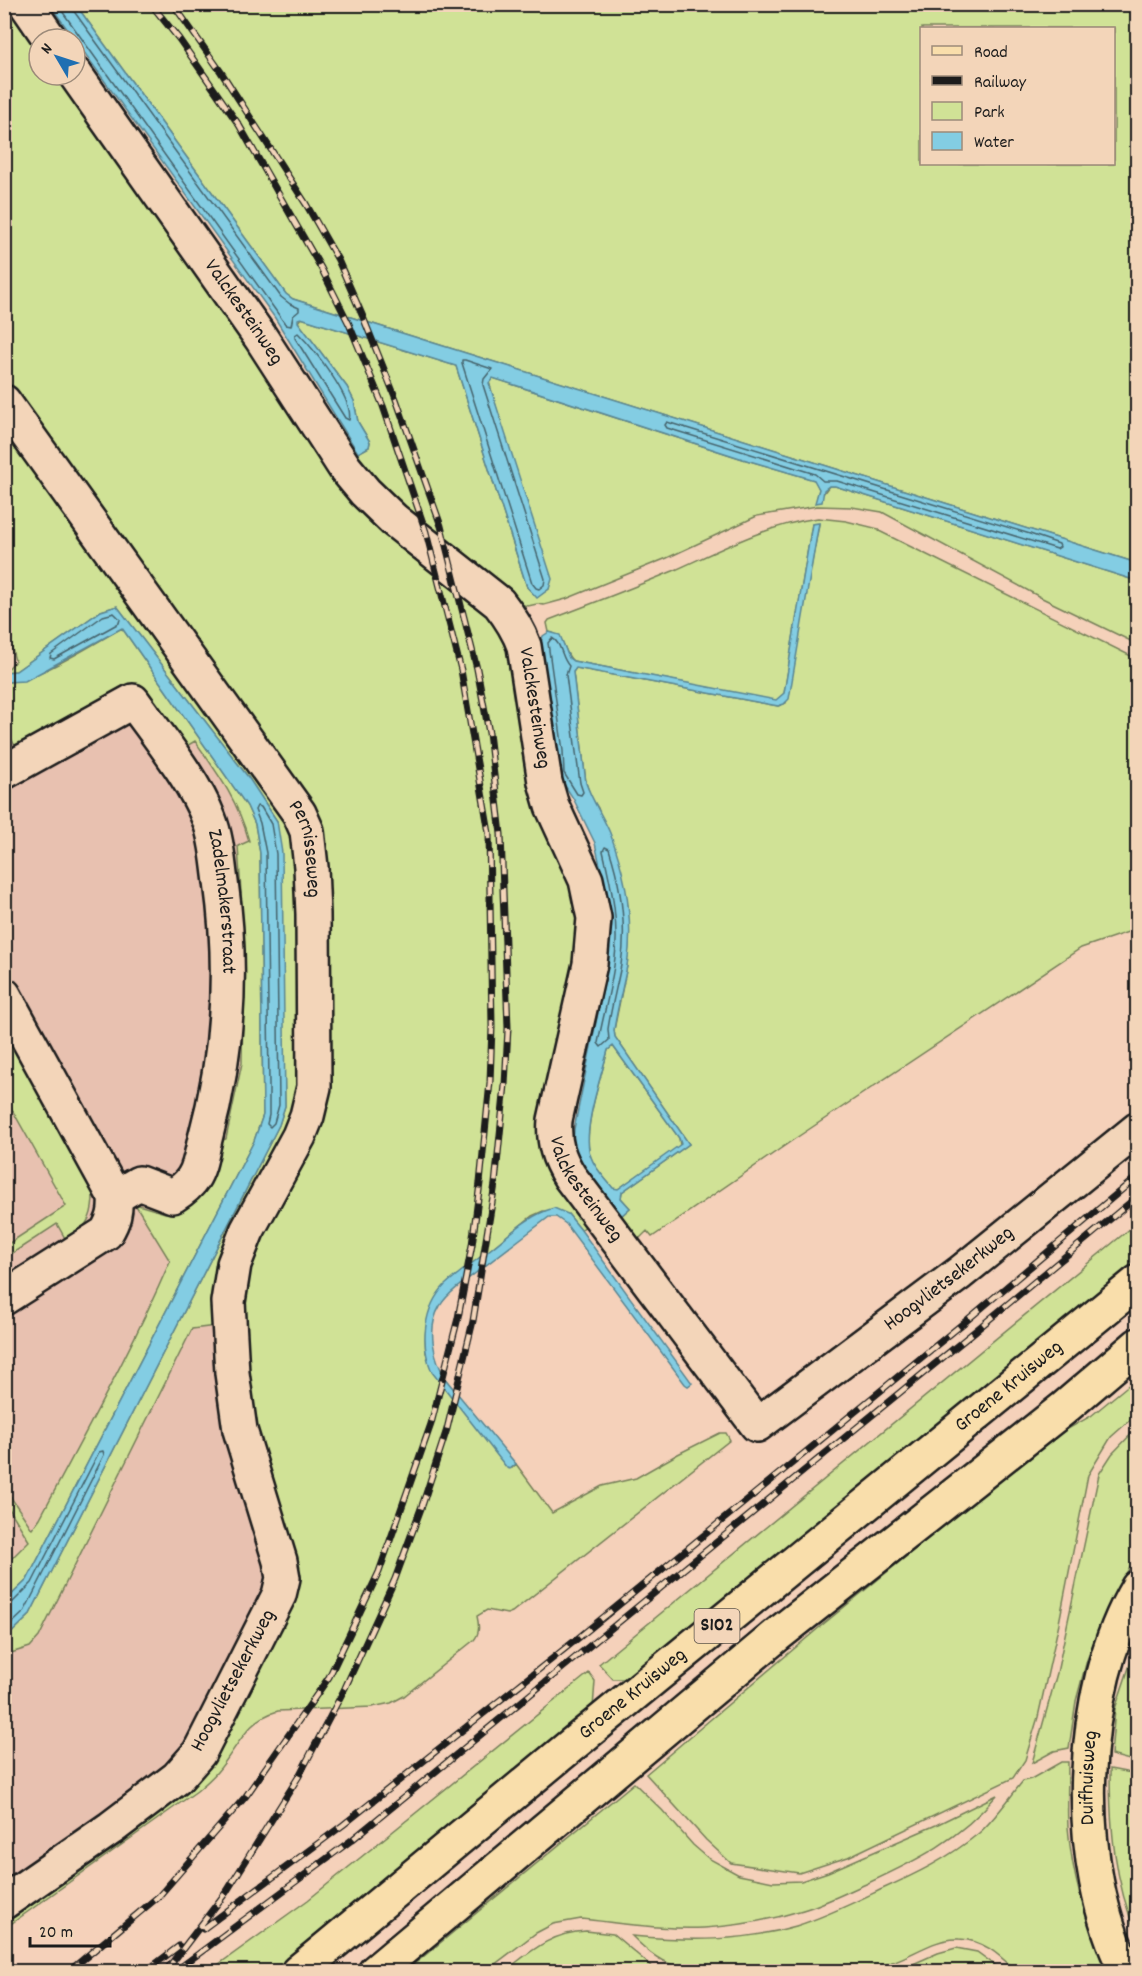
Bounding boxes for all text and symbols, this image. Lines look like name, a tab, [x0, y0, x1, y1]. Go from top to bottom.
north arrow	[27, 27, 87, 87]
legend	[920, 27, 1115, 165]
text: N	[36, 39, 59, 59]
text: Road	[974, 41, 1008, 66]
text: Railway	[974, 71, 1027, 96]
text: Park	[974, 101, 1005, 126]
text: Water	[974, 131, 1014, 156]
street label: Valckesteinweg	[196, 254, 290, 372]
street label: Valckesteinweg	[509, 645, 558, 771]
street label: Pernisseweg	[280, 794, 327, 898]
street label: Zadelmakerstraat	[198, 826, 242, 974]
street label: Valckesteinweg	[540, 1134, 630, 1249]
street label: Hoogvlietsekerkweg	[878, 1220, 1021, 1340]
street label: Groene Kruisweg	[949, 1334, 1070, 1441]
street label: Hoogvlietsekerkweg	[184, 1604, 284, 1758]
road number: S102	[694, 1609, 740, 1643]
street label: Groene Kruisweg	[573, 1641, 694, 1748]
street label: Duifhuisweg	[1073, 1729, 1107, 1826]
scale bar	[30, 1910, 110, 1948]
text: 20 m	[39, 1921, 73, 1946]

